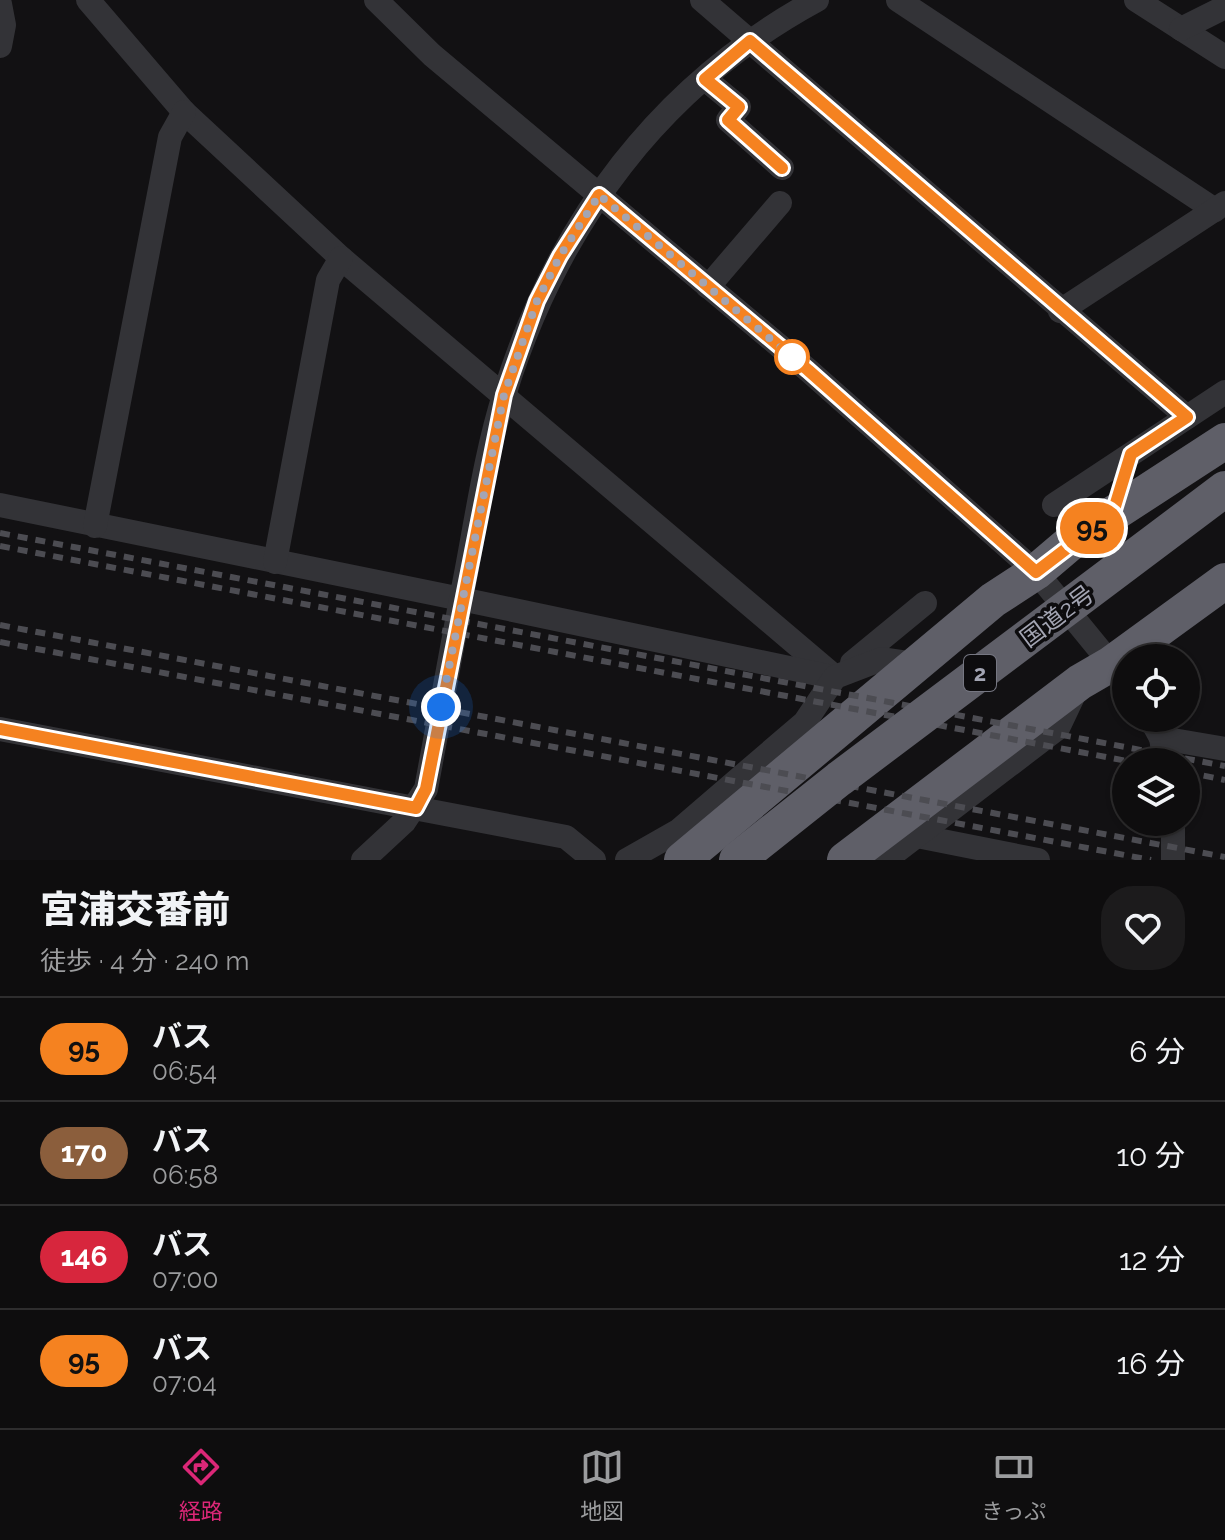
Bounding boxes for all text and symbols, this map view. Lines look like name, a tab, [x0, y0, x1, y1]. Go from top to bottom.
unlabelled marker	[775, 340, 809, 374]
line badge: 95	[1056, 502, 1128, 554]
text: 95	[1076, 511, 1108, 544]
street label: 国道2号	[1015, 579, 1099, 653]
map controls	[1112, 644, 1200, 836]
button: locate	[1112, 644, 1200, 732]
road number: 2	[964, 655, 996, 691]
your location	[421, 687, 461, 727]
button: layers	[1112, 748, 1200, 836]
button: heart	[1101, 886, 1185, 970]
text: 宮浦交番前	[40, 887, 230, 932]
text: 徒歩 · 4 分 · 240 m	[40, 946, 249, 976]
text: バス	[152, 1019, 212, 1054]
text: 95	[68, 1032, 100, 1065]
text: 6 分	[1129, 1034, 1185, 1069]
text: 06:54	[152, 1056, 217, 1086]
text: バス	[152, 1123, 212, 1158]
text: 170	[61, 1136, 107, 1169]
text: 10 分	[1116, 1138, 1185, 1173]
text: 06:58	[152, 1160, 218, 1190]
text: バス	[152, 1227, 212, 1262]
text: 146	[61, 1240, 107, 1273]
text: 12 分	[1119, 1242, 1185, 1277]
text: 07:00	[152, 1264, 218, 1294]
text: バス	[152, 1331, 212, 1366]
text: 95	[68, 1344, 100, 1377]
text: 16 分	[1116, 1346, 1185, 1381]
text: 07:04	[152, 1368, 217, 1398]
tab: 経路	[179, 1445, 223, 1525]
tab: 地図	[580, 1445, 624, 1525]
tab: きっぷ	[981, 1445, 1046, 1525]

